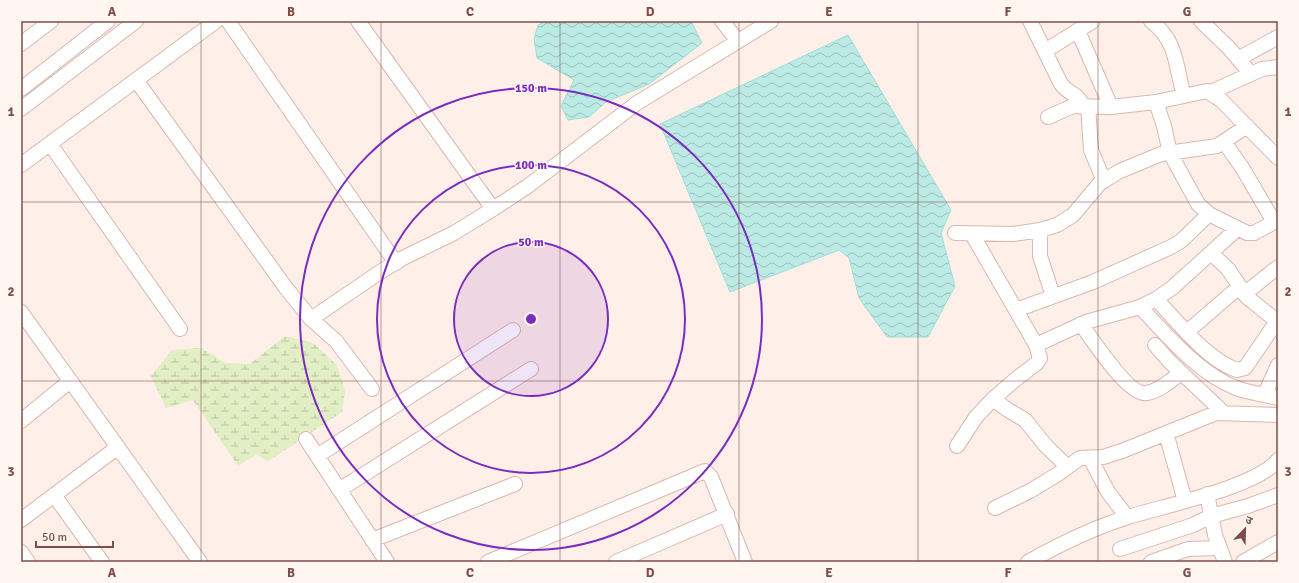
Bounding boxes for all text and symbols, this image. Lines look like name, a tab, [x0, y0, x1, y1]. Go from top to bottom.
text: A	[108, 4, 117, 20]
text: B	[287, 4, 295, 20]
text: C	[466, 4, 474, 20]
text: D	[646, 4, 655, 20]
text: E	[825, 4, 833, 20]
text: F	[1005, 4, 1012, 20]
text: G	[1183, 4, 1191, 20]
text: 150 m	[515, 81, 547, 96]
text: 1	[7, 104, 15, 120]
text: 1	[1284, 104, 1292, 120]
text: 100 m	[515, 158, 547, 173]
text: 50 m	[518, 235, 544, 250]
text: 2	[7, 284, 15, 300]
text: 2	[1284, 284, 1292, 300]
centre of rings	[524, 312, 538, 326]
text: 3	[7, 464, 15, 480]
text: 3	[1284, 464, 1292, 480]
north arrow	[1225, 509, 1265, 549]
text: उ	[1243, 513, 1255, 528]
scale bar	[36, 523, 113, 549]
text: 50 m	[42, 530, 67, 545]
text: A	[108, 565, 117, 581]
text: B	[287, 565, 295, 581]
text: C	[466, 565, 474, 581]
text: D	[646, 565, 655, 581]
text: E	[825, 565, 833, 581]
text: F	[1005, 565, 1012, 581]
text: G	[1183, 565, 1191, 581]

